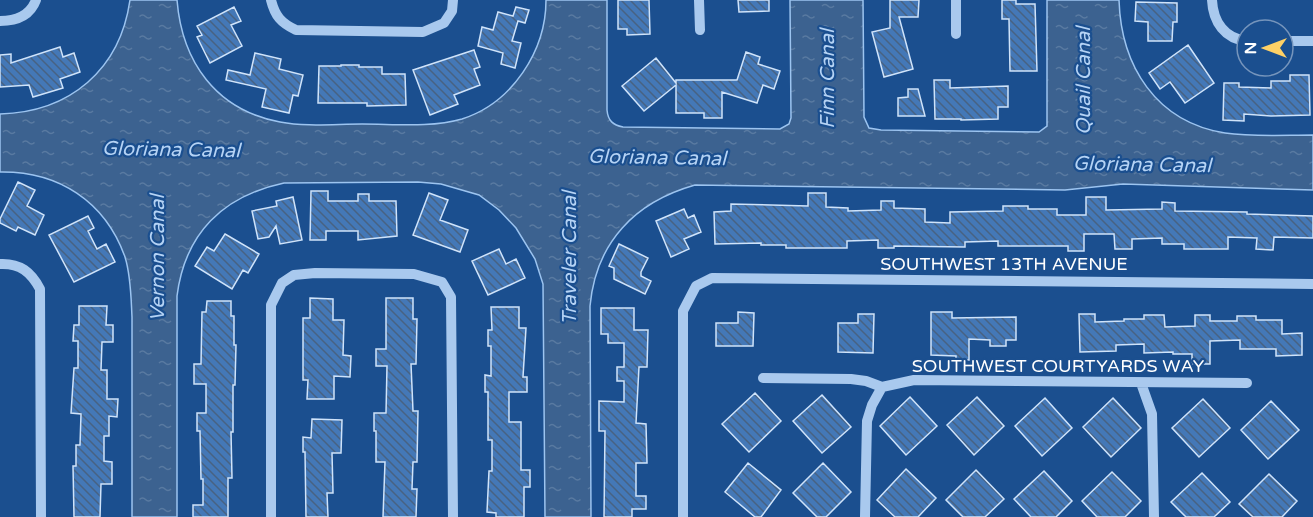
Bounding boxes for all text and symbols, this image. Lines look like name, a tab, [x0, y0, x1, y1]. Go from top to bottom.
north arrow	[1235, 18, 1295, 78]
water label: Quail Canal	[1072, 25, 1096, 135]
water label: Finn Canal	[816, 27, 840, 129]
text: N	[1241, 42, 1261, 54]
water label: Gloriana Canal	[102, 137, 242, 163]
water label: Gloriana Canal	[588, 145, 728, 171]
water label: Gloriana Canal	[1073, 152, 1213, 178]
water label: Traveler Canal	[558, 189, 582, 325]
water label: Vernon Canal	[146, 192, 170, 322]
street label: SOUTHWEST 13TH AVENUE	[880, 253, 1128, 275]
street label: SOUTHWEST COURTYARDS WAY	[912, 355, 1205, 377]

